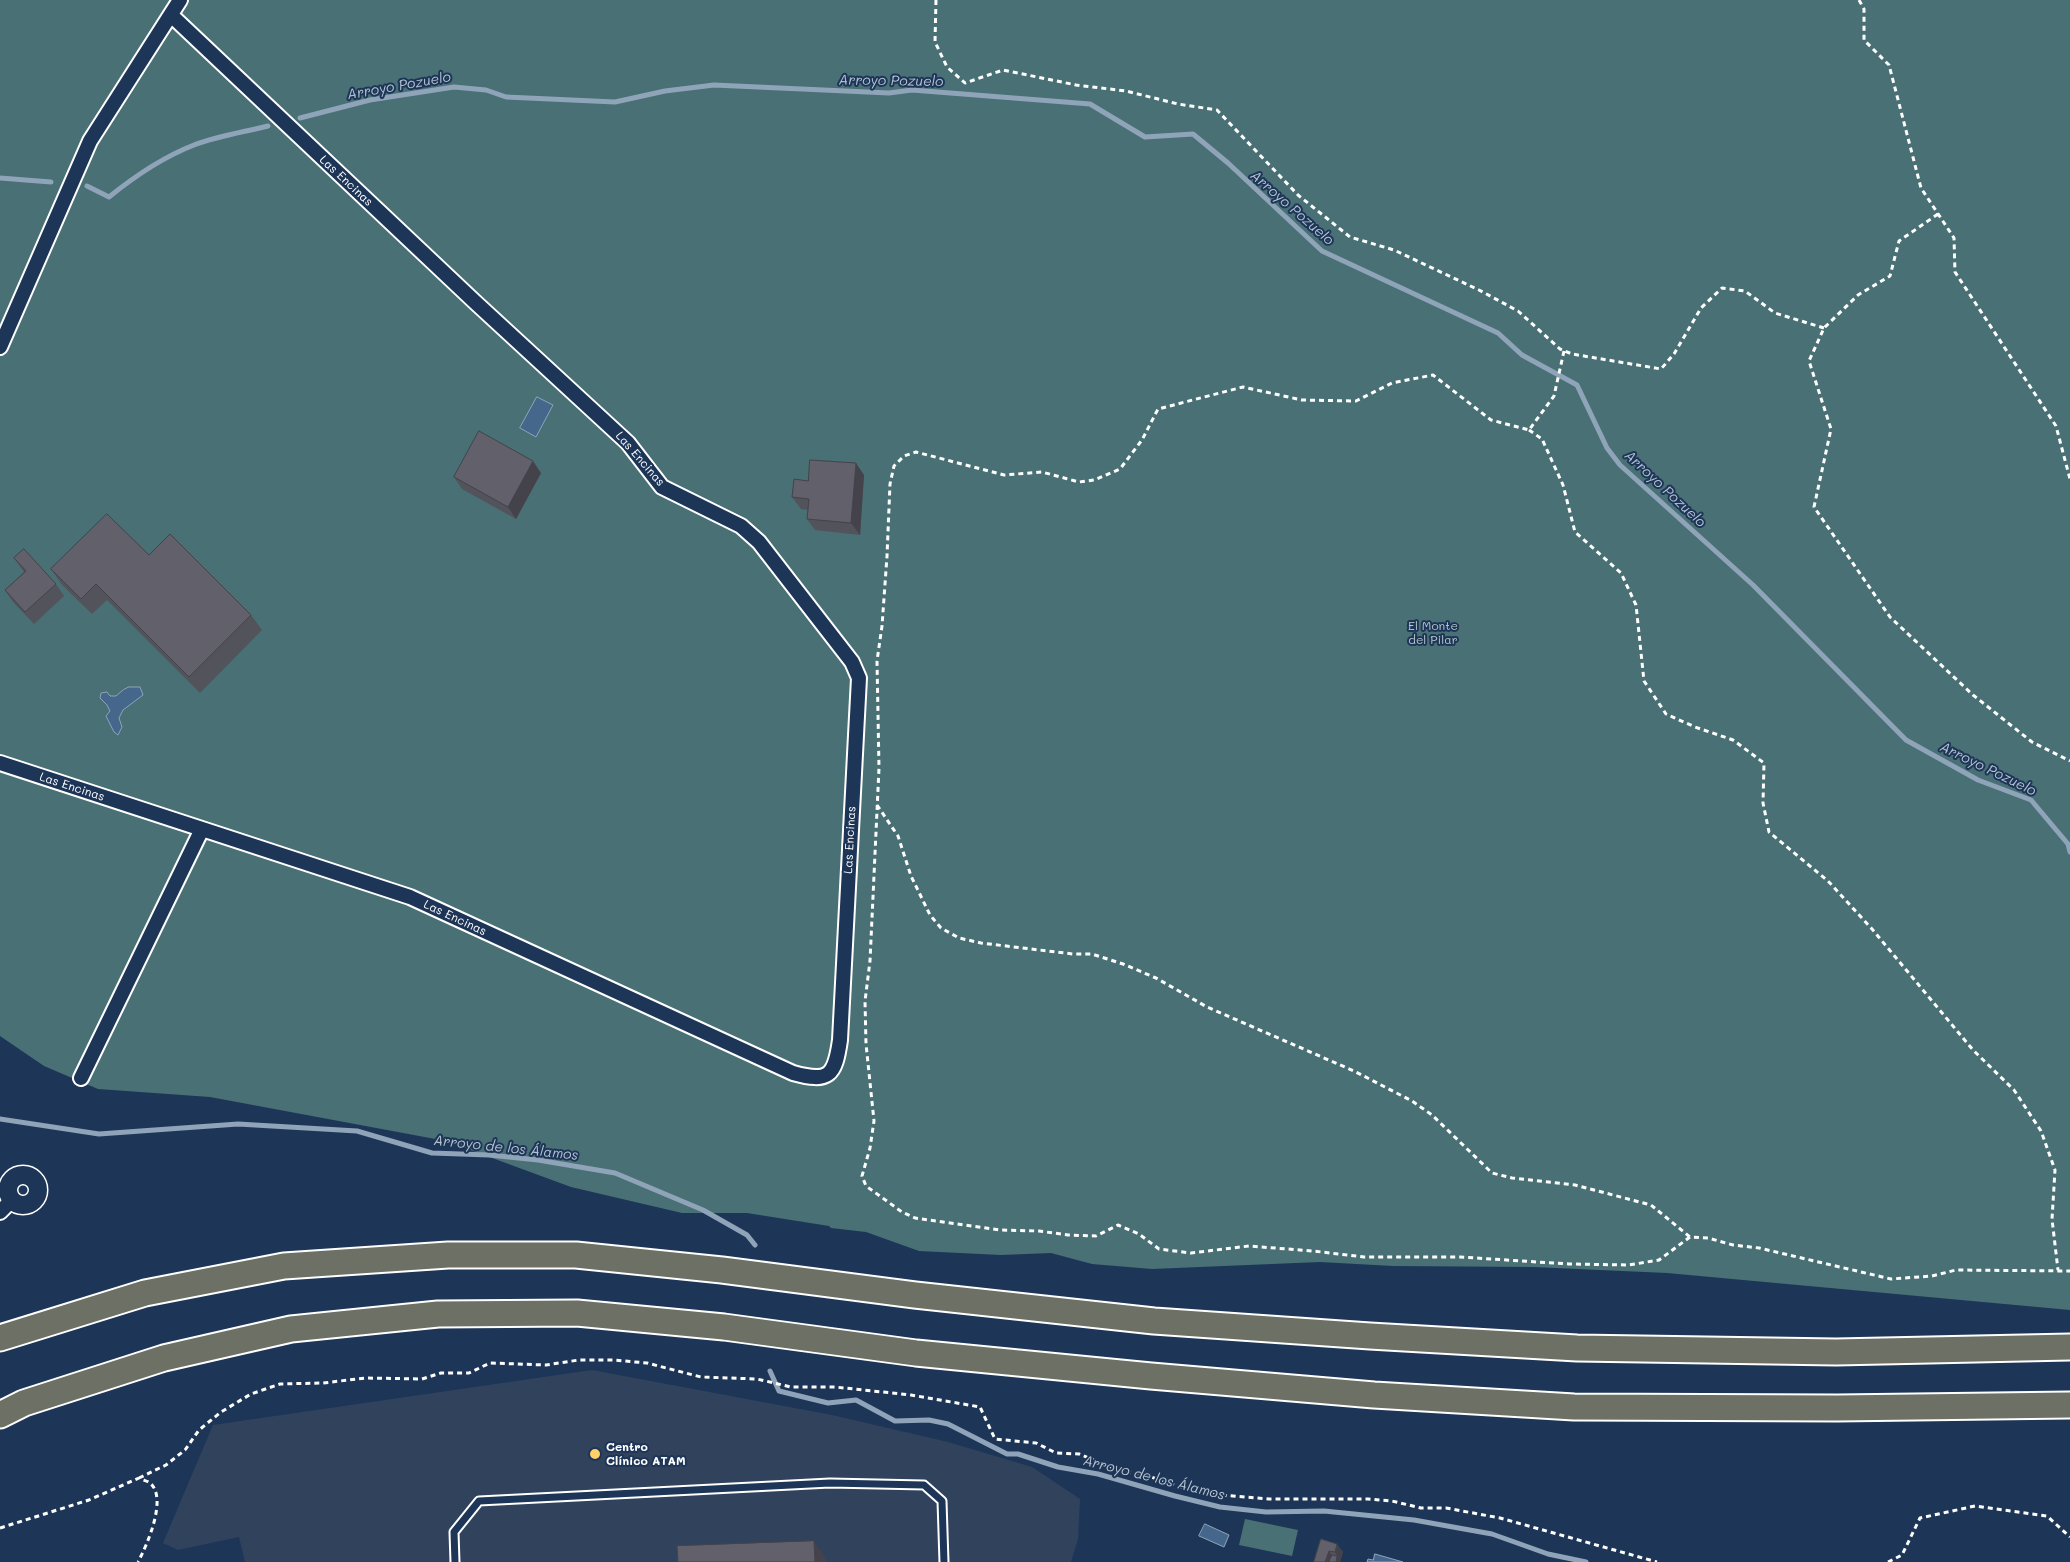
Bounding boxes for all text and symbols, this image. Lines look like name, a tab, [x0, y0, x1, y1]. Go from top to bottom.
water label: Arroyo Pozuelo	[346, 69, 452, 103]
water label: Arroyo Pozuelo	[838, 72, 944, 90]
street label: Las Encinas	[316, 153, 376, 209]
water label: Arroyo Pozuelo	[1247, 167, 1337, 249]
street label: Las Encinas	[612, 429, 668, 489]
water label: Arroyo Pozuelo	[1621, 447, 1709, 531]
park label: El Monte del Pilar	[1408, 619, 1458, 647]
water label: Arroyo Pozuelo	[1937, 738, 2039, 800]
street label: Las Encinas	[38, 770, 106, 804]
street label: Las Encinas	[841, 806, 859, 874]
street label: Las Encinas	[421, 897, 489, 939]
water label: Arroyo de los Álamos	[433, 1132, 579, 1164]
place label: Centro Clínico ATAM	[606, 1440, 686, 1468]
marker: Centro Clínico ATAM	[588, 1447, 602, 1461]
water label: Arroyo de los Álamos	[1081, 1452, 1227, 1504]

